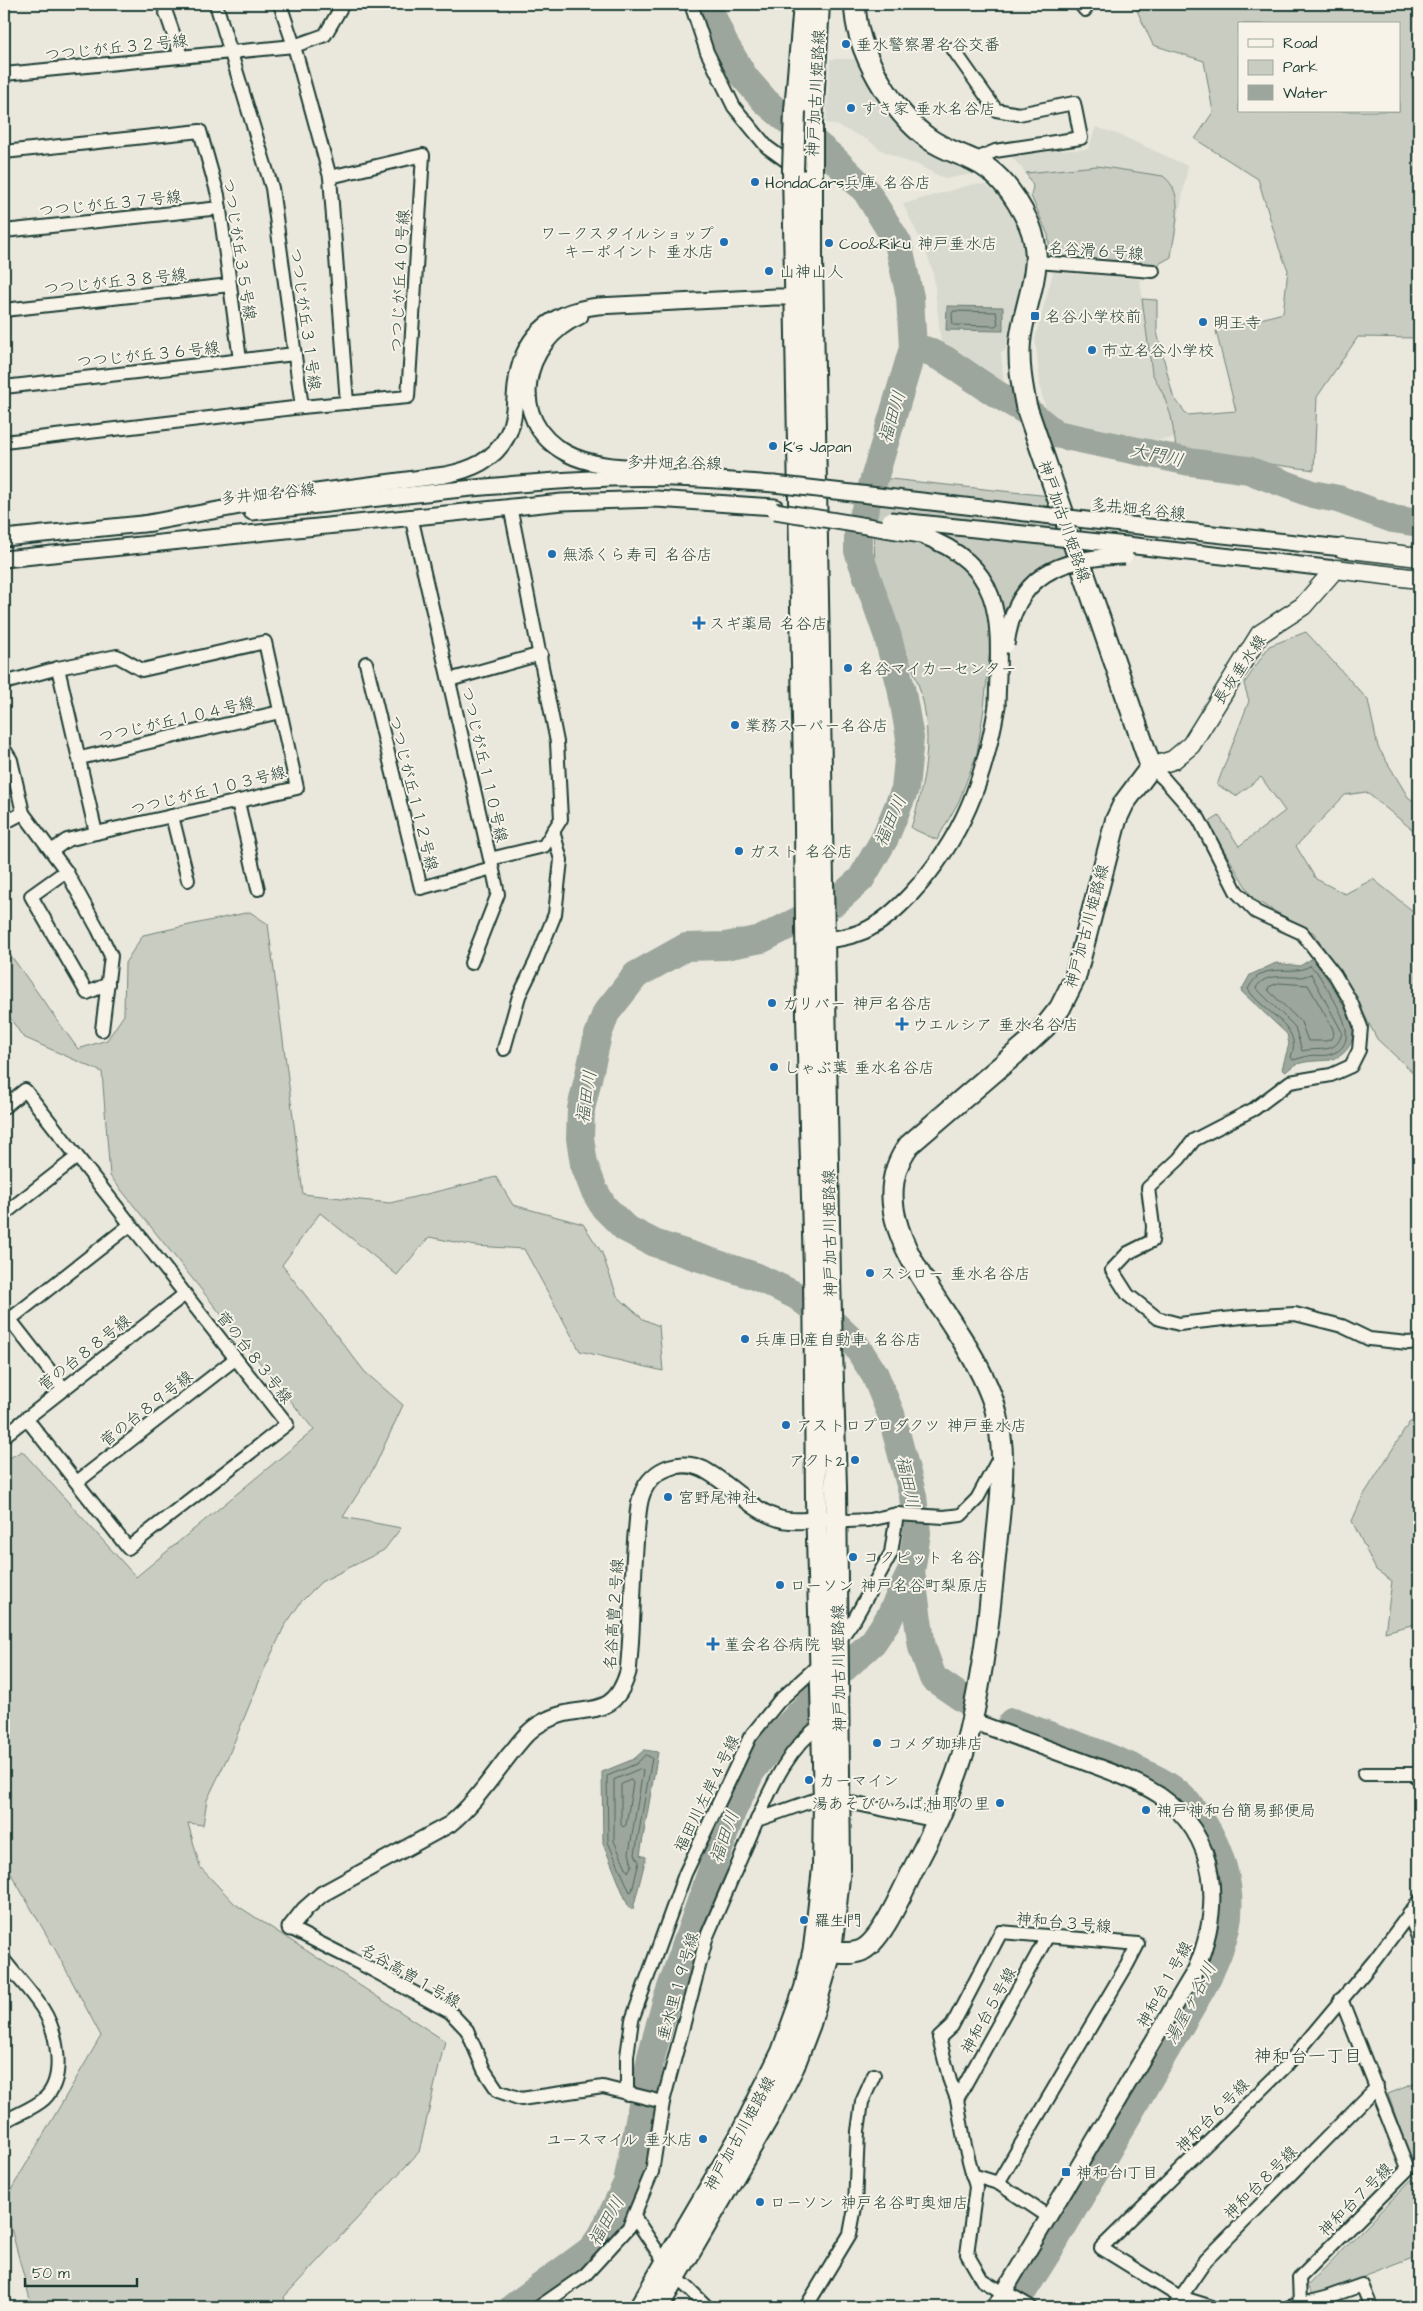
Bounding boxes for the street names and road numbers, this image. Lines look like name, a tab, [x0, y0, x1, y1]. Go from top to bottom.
street label: 神戸加古川姫路線	[802, 29, 830, 158]
street label: つつじが丘３２号線	[43, 30, 189, 66]
street label: つつじが丘３５号線	[217, 176, 261, 322]
street label: つつじが丘３７号線	[37, 186, 183, 222]
street label: つつじが丘４０号線	[385, 209, 415, 354]
street label: 名谷滑６号線	[1047, 237, 1145, 265]
street label: つつじが丘３１号線	[284, 246, 326, 392]
street label: つつじが丘３８号線	[42, 264, 188, 300]
street label: つつじが丘３６号線	[75, 337, 221, 373]
street label: 多井畑名谷線	[626, 451, 722, 475]
street label: 神戸加古川姫路線	[1033, 457, 1095, 585]
street label: 多井畑名谷線	[219, 478, 317, 510]
street label: 多井畑名谷線	[1089, 493, 1187, 525]
street label: 長坂垂水線	[1208, 630, 1271, 709]
street label: つつじが丘１１０号線	[455, 684, 513, 845]
street label: つつじが丘１０４号線	[96, 691, 257, 749]
street label: つつじが丘１１２号線	[383, 713, 443, 874]
street label: つつじが丘１０３号線	[128, 761, 289, 821]
street label: 神戸加古川姫路線	[1060, 862, 1114, 991]
street label: 神戸加古川姫路線	[818, 1169, 842, 1297]
street label: 菅の台８３号線	[211, 1307, 297, 1409]
street label: 菅の台８８号線	[34, 1310, 136, 1396]
street label: 菅の台８９号線	[96, 1366, 198, 1452]
street label: 名谷高曽２号線	[599, 1557, 629, 1671]
street label: 神戸加古川姫路線	[827, 1604, 851, 1732]
street label: 福田川左岸４号線	[669, 1731, 743, 1855]
street label: 神和台３号線	[1015, 1908, 1113, 1938]
street label: 垂水里１９号線	[652, 1929, 704, 2043]
street label: 神和台１号線	[1132, 1937, 1198, 2032]
street label: 名谷高曽１号線	[356, 1938, 465, 2013]
street label: 神和台５号線	[956, 1963, 1022, 2058]
street label: 神戸加古川姫路線	[699, 2072, 781, 2195]
street label: 神和台６号線	[1171, 2074, 1254, 2157]
street label: 神和台８号線	[1219, 2141, 1302, 2224]
street label: 神和台７号線	[1314, 2158, 1397, 2241]

